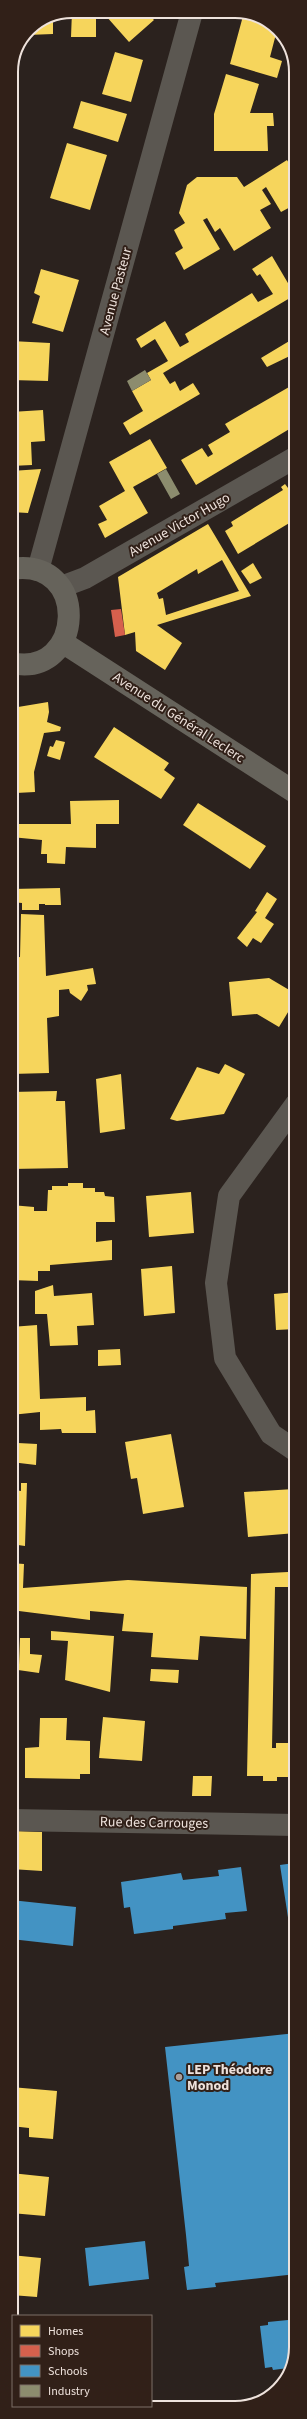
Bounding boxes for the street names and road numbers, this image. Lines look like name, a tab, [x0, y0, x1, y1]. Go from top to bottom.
street label: Avenue Pasteur	[95, 245, 137, 337]
street label: Avenue Victor Hugo	[125, 488, 234, 562]
street label: Avenue du Général Leclerc	[108, 668, 249, 768]
street label: Rue des Carrouges	[100, 1812, 208, 1834]

